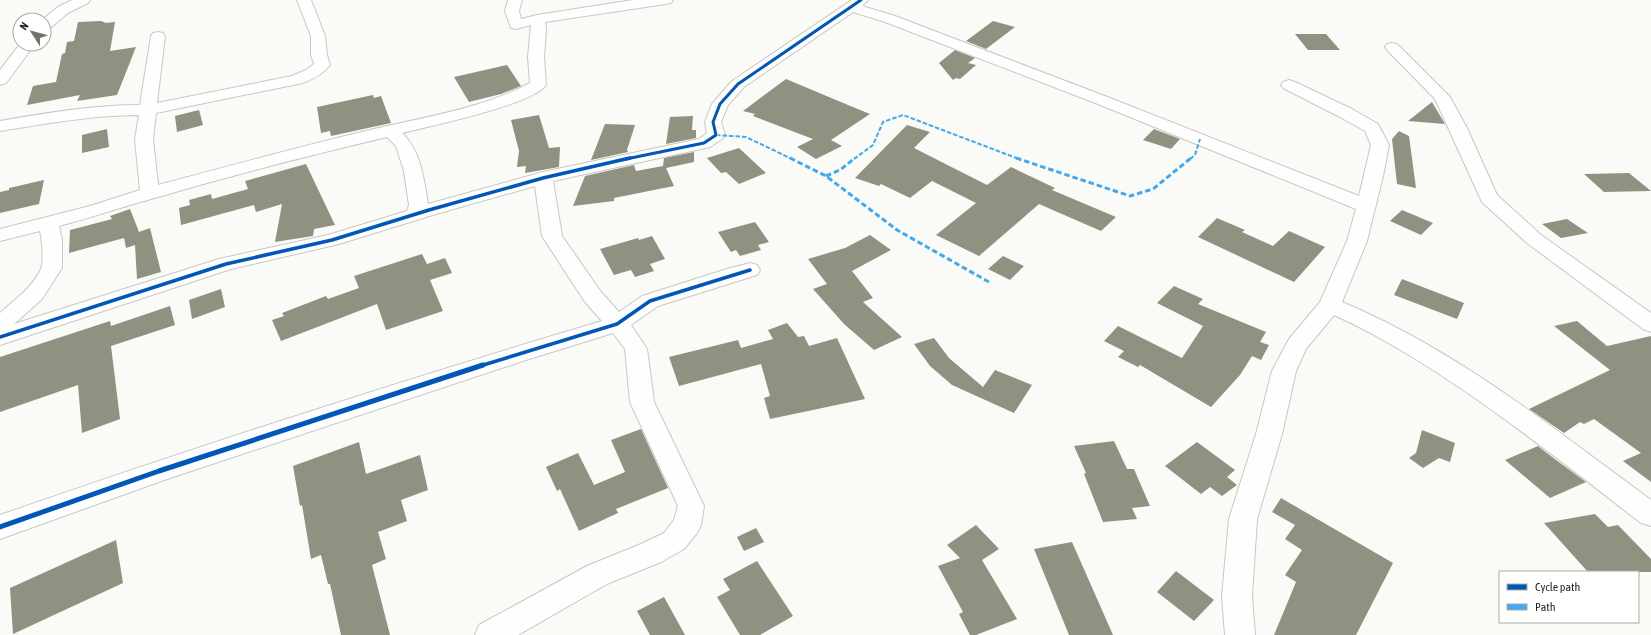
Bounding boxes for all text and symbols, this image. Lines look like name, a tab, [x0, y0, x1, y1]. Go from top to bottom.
north arrow	[12, 12, 52, 52]
text: N	[17, 20, 31, 32]
legend	[1499, 571, 1639, 623]
text: Cycle path	[1535, 580, 1580, 594]
text: Path	[1535, 600, 1556, 614]

